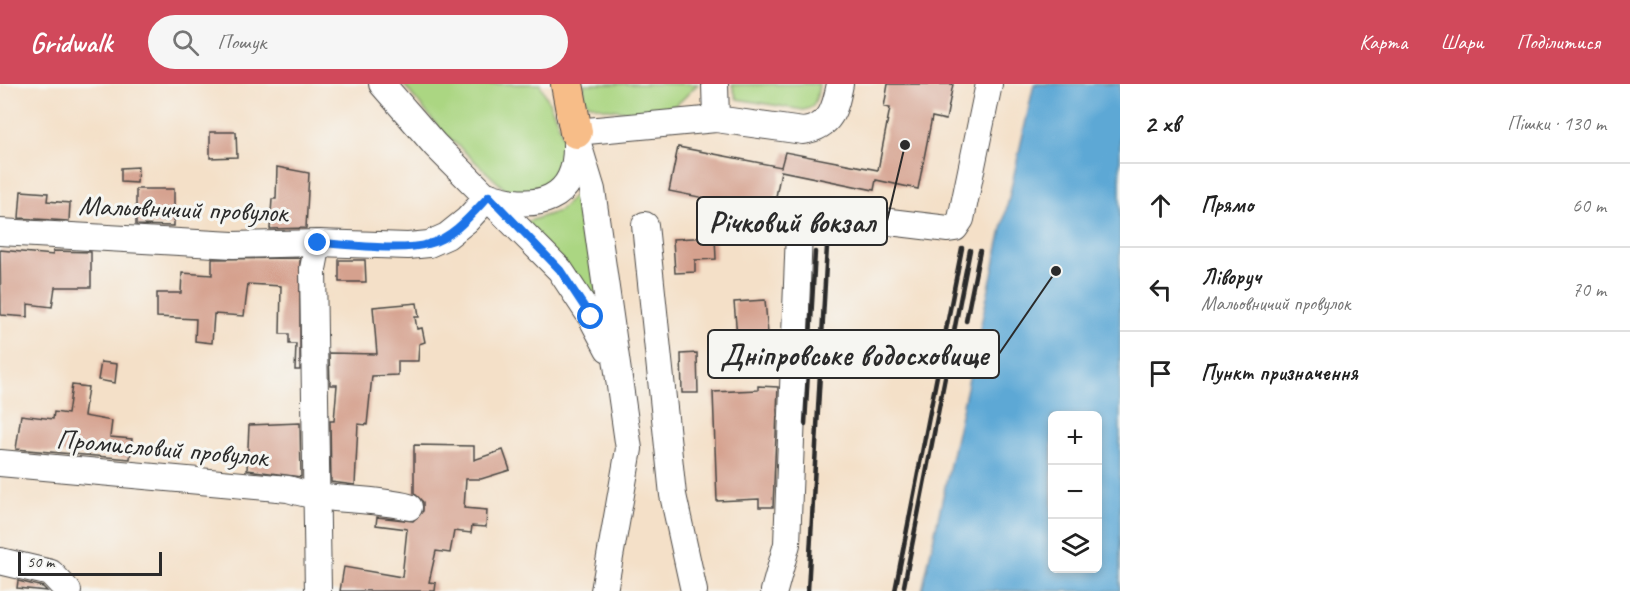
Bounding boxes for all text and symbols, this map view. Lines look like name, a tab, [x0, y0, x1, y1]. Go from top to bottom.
search box	[148, 15, 568, 69]
text: Gridwalk	[30, 25, 112, 60]
icon: search	[169, 26, 202, 59]
text: Пошук	[217, 28, 266, 56]
text: Карта	[1359, 29, 1407, 55]
text: Шари	[1440, 29, 1484, 55]
text: Поділитися	[1517, 29, 1600, 55]
text: 2 хв	[1144, 107, 1179, 140]
text: Пішки · 130 m	[1507, 111, 1606, 136]
street label: Мальовничий провулок	[78, 187, 291, 230]
icon: ahead	[1144, 189, 1177, 222]
text: Прямо	[1201, 191, 1253, 219]
text: 60 m	[1572, 193, 1606, 218]
callout: Річковий вокзал	[697, 197, 887, 245]
text: Річковий вокзал	[709, 203, 877, 241]
route end	[304, 229, 330, 255]
text: Ліворуч	[1201, 263, 1261, 291]
icon: left	[1144, 273, 1177, 306]
text: 70 m	[1572, 277, 1606, 302]
text: Мальовничий провулок	[1201, 291, 1350, 316]
route start	[577, 303, 603, 329]
callout: Дніпровське водосховище	[708, 330, 999, 378]
text: Дніпровське водосховище	[720, 336, 991, 374]
icon: arrive	[1144, 357, 1177, 390]
text: Пункт призначення	[1201, 359, 1358, 387]
map controls	[1048, 411, 1102, 573]
button: +	[1048, 411, 1102, 465]
street label: Промисловий провулок	[55, 421, 272, 474]
button: −	[1048, 465, 1102, 519]
button: layers	[1048, 519, 1102, 573]
scale bar	[18, 549, 162, 576]
text: 50 m	[27, 552, 54, 572]

